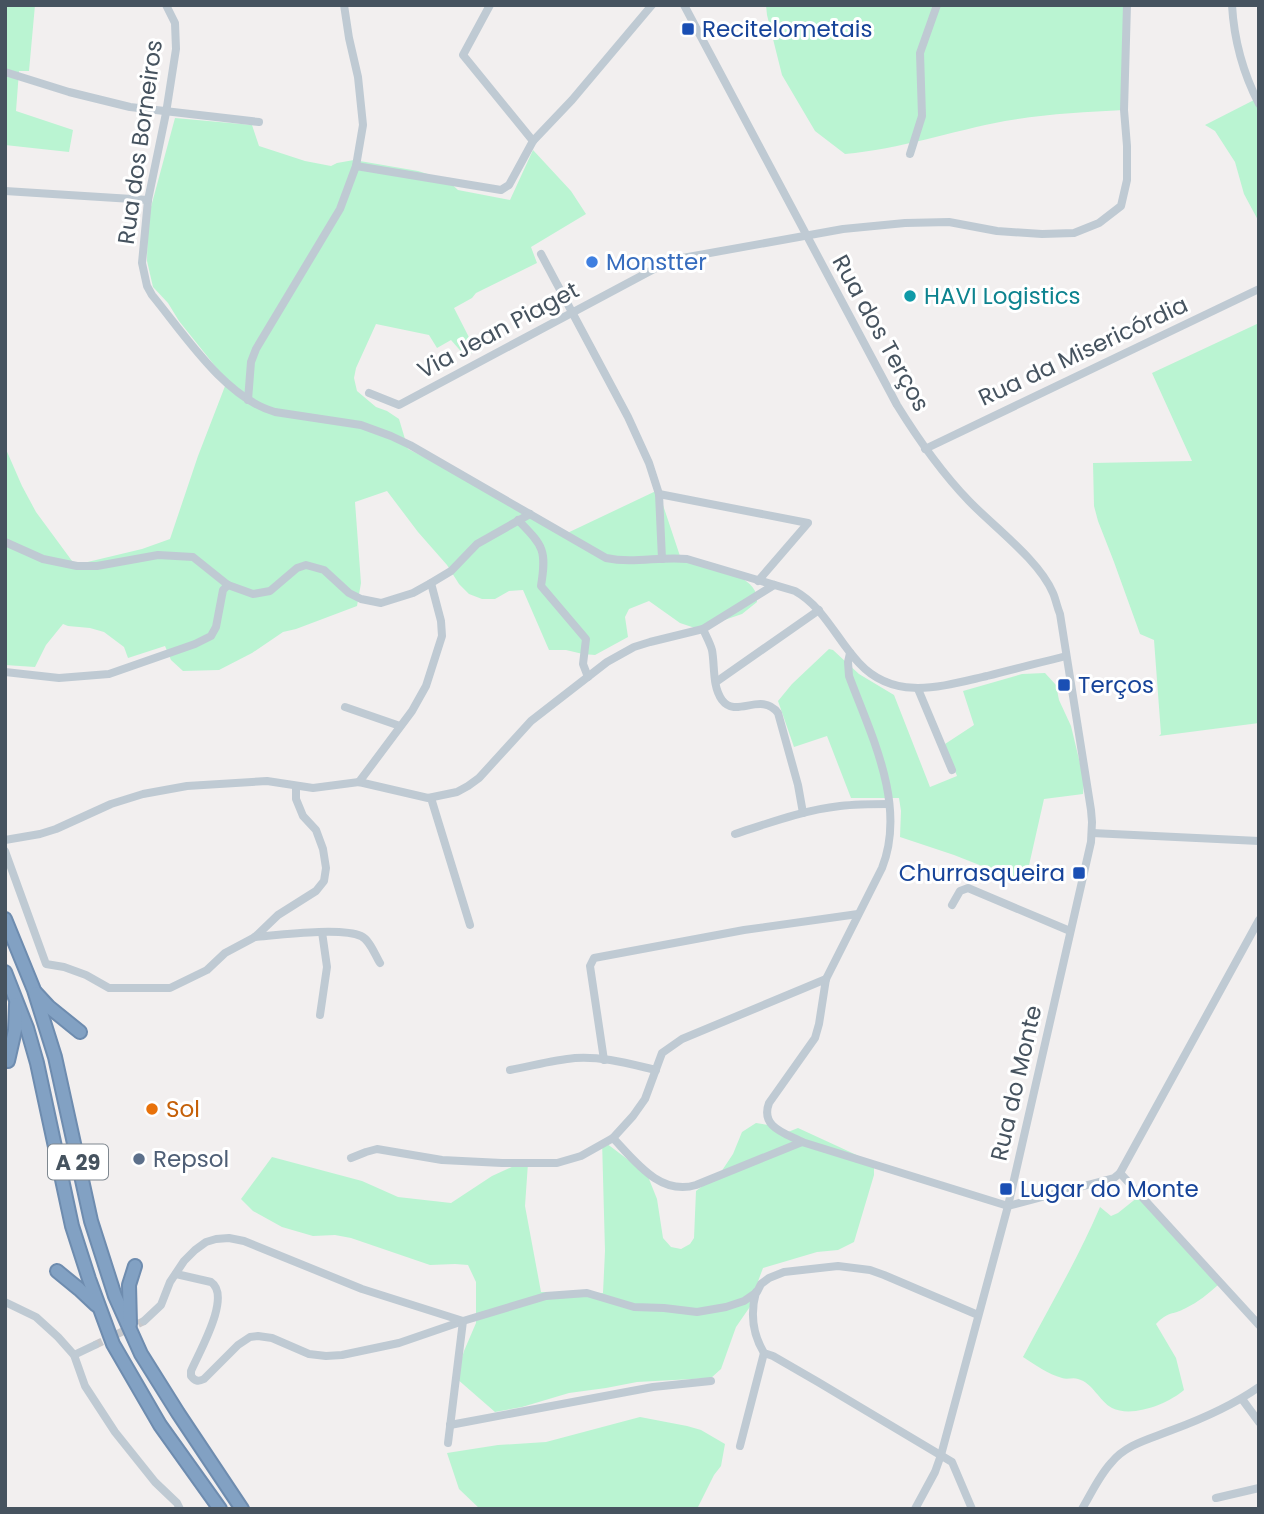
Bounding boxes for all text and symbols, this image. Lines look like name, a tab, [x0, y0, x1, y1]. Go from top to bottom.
place label: Recitelometais	[702, 13, 872, 45]
marker: Recitelometais	[680, 21, 696, 37]
street label: Rua dos Borneiros	[110, 38, 170, 246]
place label: Monstter	[606, 246, 707, 278]
street label: Rua dos Terços	[825, 249, 937, 417]
marker: Monstter	[584, 254, 600, 270]
street label: Via Jean Piaget	[412, 274, 584, 386]
place label: HAVI Logistics	[924, 280, 1081, 312]
marker: HAVI Logistics	[902, 288, 918, 304]
street label: Rua da Misericórdia	[973, 288, 1193, 414]
place label: Terços	[1078, 669, 1154, 701]
marker: Terços	[1056, 677, 1072, 693]
place label: Churrasqueira	[899, 857, 1065, 889]
marker: Churrasqueira	[1071, 865, 1087, 881]
street label: Rua do Monte	[983, 1002, 1049, 1164]
place label: Sol	[166, 1093, 200, 1125]
marker: Sol	[144, 1101, 160, 1117]
place label: Repsol	[153, 1143, 229, 1175]
road number: A 29	[48, 1144, 108, 1180]
marker: Repsol	[131, 1151, 147, 1167]
place label: Lugar do Monte	[1020, 1173, 1199, 1205]
marker: Lugar do Monte	[998, 1181, 1014, 1197]

